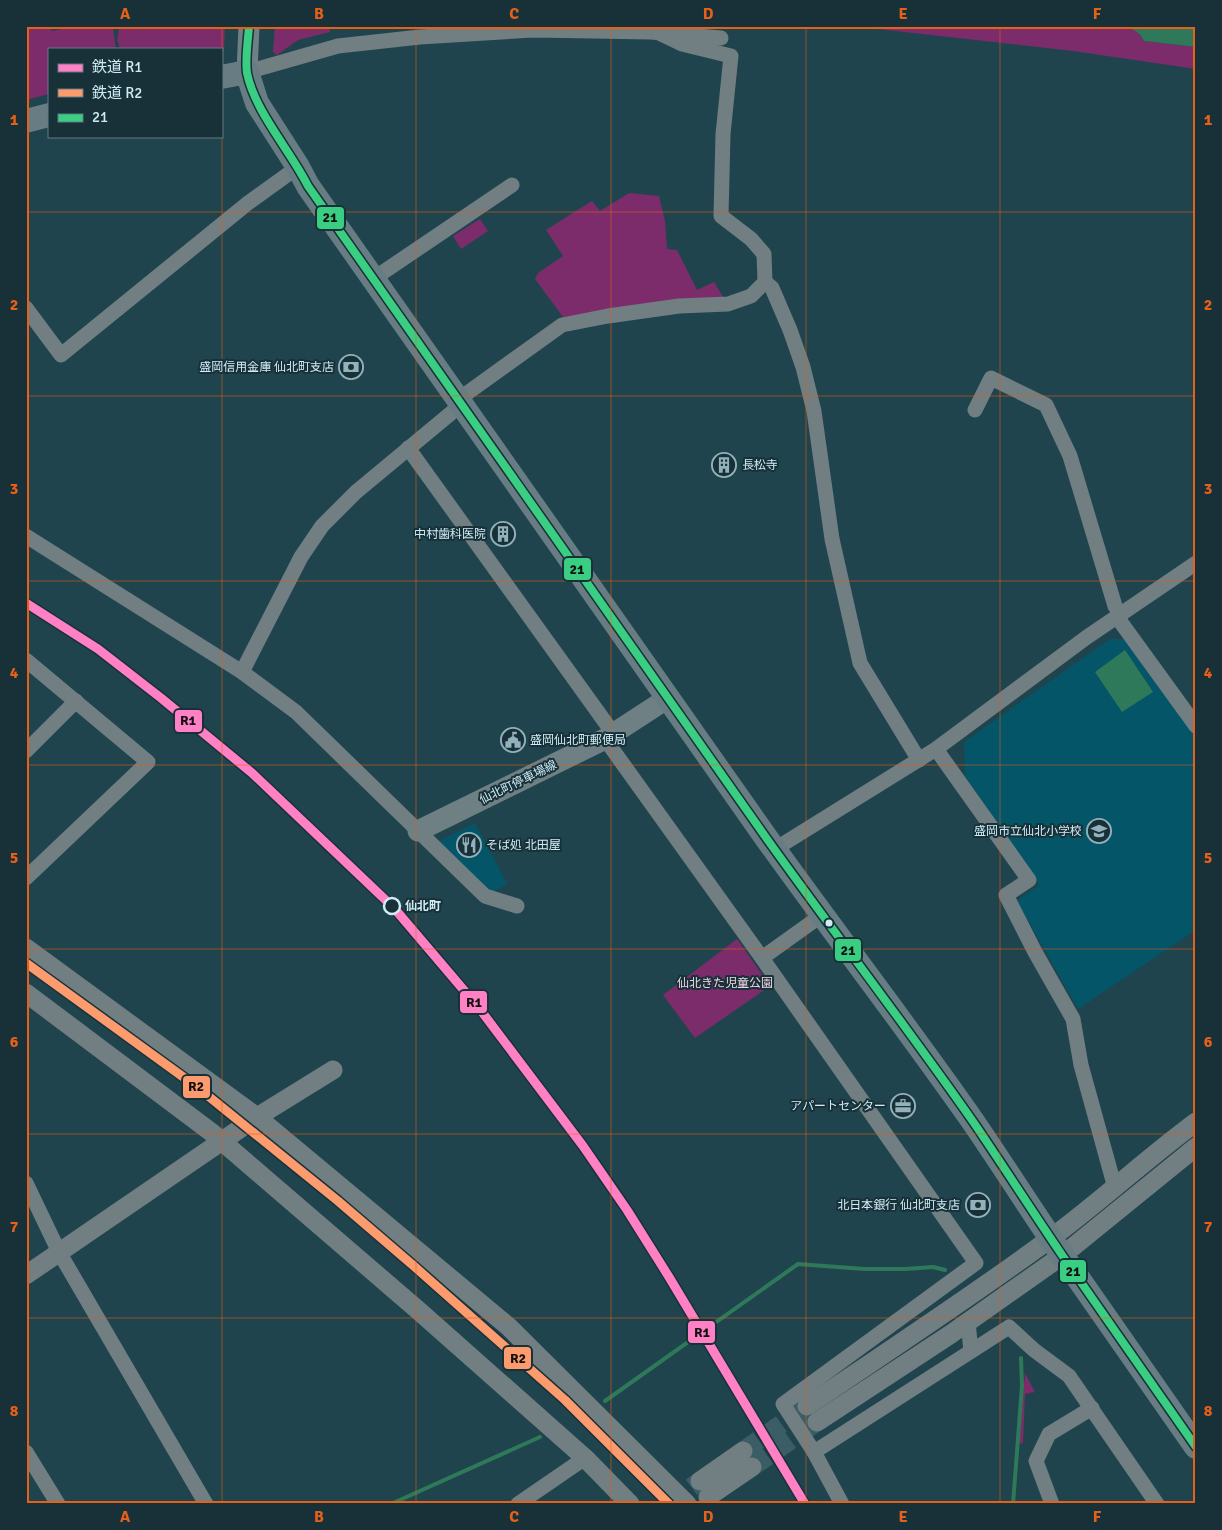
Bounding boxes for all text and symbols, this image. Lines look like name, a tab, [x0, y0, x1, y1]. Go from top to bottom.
text: A	[120, 4, 131, 24]
text: B	[314, 4, 324, 24]
text: C	[509, 4, 519, 24]
text: D	[703, 4, 714, 24]
text: E	[898, 4, 908, 24]
text: F	[1093, 4, 1102, 24]
legend	[48, 48, 222, 138]
text: 鉄道 R1	[92, 58, 142, 76]
text: 鉄道 R2	[92, 84, 142, 102]
text: 21	[92, 108, 108, 126]
text: 1	[10, 110, 19, 130]
text: 1	[1204, 110, 1213, 130]
line badge: 21	[316, 206, 345, 230]
text: 21	[322, 209, 338, 226]
text: 2	[10, 295, 18, 315]
text: 2	[1204, 295, 1212, 315]
bank icon: 盛岡信用金庫 仙北町支店	[338, 354, 364, 380]
place label: 盛岡信用金庫 仙北町支店	[199, 360, 334, 375]
building icon: 長松寺	[711, 452, 737, 478]
place label: 長松寺	[742, 458, 778, 473]
text: 3	[10, 479, 18, 499]
text: 3	[1204, 479, 1212, 499]
building icon: 中村歯科医院	[490, 521, 516, 547]
place label: 中村歯科医院	[414, 527, 486, 542]
line badge: 21	[563, 557, 592, 581]
text: 21	[569, 561, 585, 578]
text: 4	[10, 663, 19, 683]
text: 4	[1204, 663, 1213, 683]
line badge: R1	[174, 709, 203, 733]
text: R1	[180, 712, 197, 729]
public building icon: 盛岡仙北町郵便局	[500, 727, 526, 753]
place label: 盛岡仙北町郵便局	[530, 733, 626, 748]
street label: 仙北町停車場線	[477, 757, 559, 808]
school or university icon: 盛岡市立仙北小学校	[1086, 818, 1112, 844]
place label: 盛岡市立仙北小学校	[974, 824, 1082, 839]
restaurant icon: そば処 北田屋	[456, 832, 482, 858]
place label: そば処 北田屋	[486, 838, 561, 853]
text: 5	[10, 848, 18, 868]
text: 5	[1204, 848, 1212, 868]
marker: 仙北町	[383, 897, 401, 915]
place label: 仙北町	[405, 899, 441, 914]
unlabelled marker	[824, 918, 834, 928]
line badge: 21	[834, 938, 862, 962]
text: 21	[840, 942, 856, 959]
park label: 仙北きた児童公園	[677, 976, 773, 991]
line badge: R1	[459, 990, 488, 1014]
text: R1	[466, 994, 483, 1011]
text: 6	[10, 1032, 19, 1052]
text: 6	[1204, 1032, 1213, 1052]
line badge: R2	[182, 1075, 211, 1099]
text: R2	[188, 1078, 204, 1095]
office icon: アパートセンター	[890, 1093, 916, 1119]
place label: アパートセンター	[790, 1099, 886, 1114]
bank icon: 北日本銀行 仙北町支店	[965, 1192, 991, 1218]
place label: 北日本銀行 仙北町支店	[837, 1198, 960, 1213]
text: 7	[10, 1217, 19, 1237]
text: 7	[1204, 1217, 1213, 1237]
line badge: 21	[1059, 1259, 1087, 1283]
text: 21	[1065, 1263, 1081, 1280]
line badge: R1	[687, 1320, 716, 1344]
text: R1	[694, 1324, 711, 1341]
line badge: R2	[503, 1346, 532, 1370]
text: R2	[510, 1350, 526, 1367]
text: 8	[10, 1401, 19, 1421]
text: 8	[1204, 1401, 1213, 1421]
text: A	[120, 1507, 131, 1527]
text: B	[314, 1507, 324, 1527]
text: C	[509, 1507, 519, 1527]
text: D	[703, 1507, 714, 1527]
text: E	[898, 1507, 908, 1527]
text: F	[1093, 1507, 1102, 1527]

